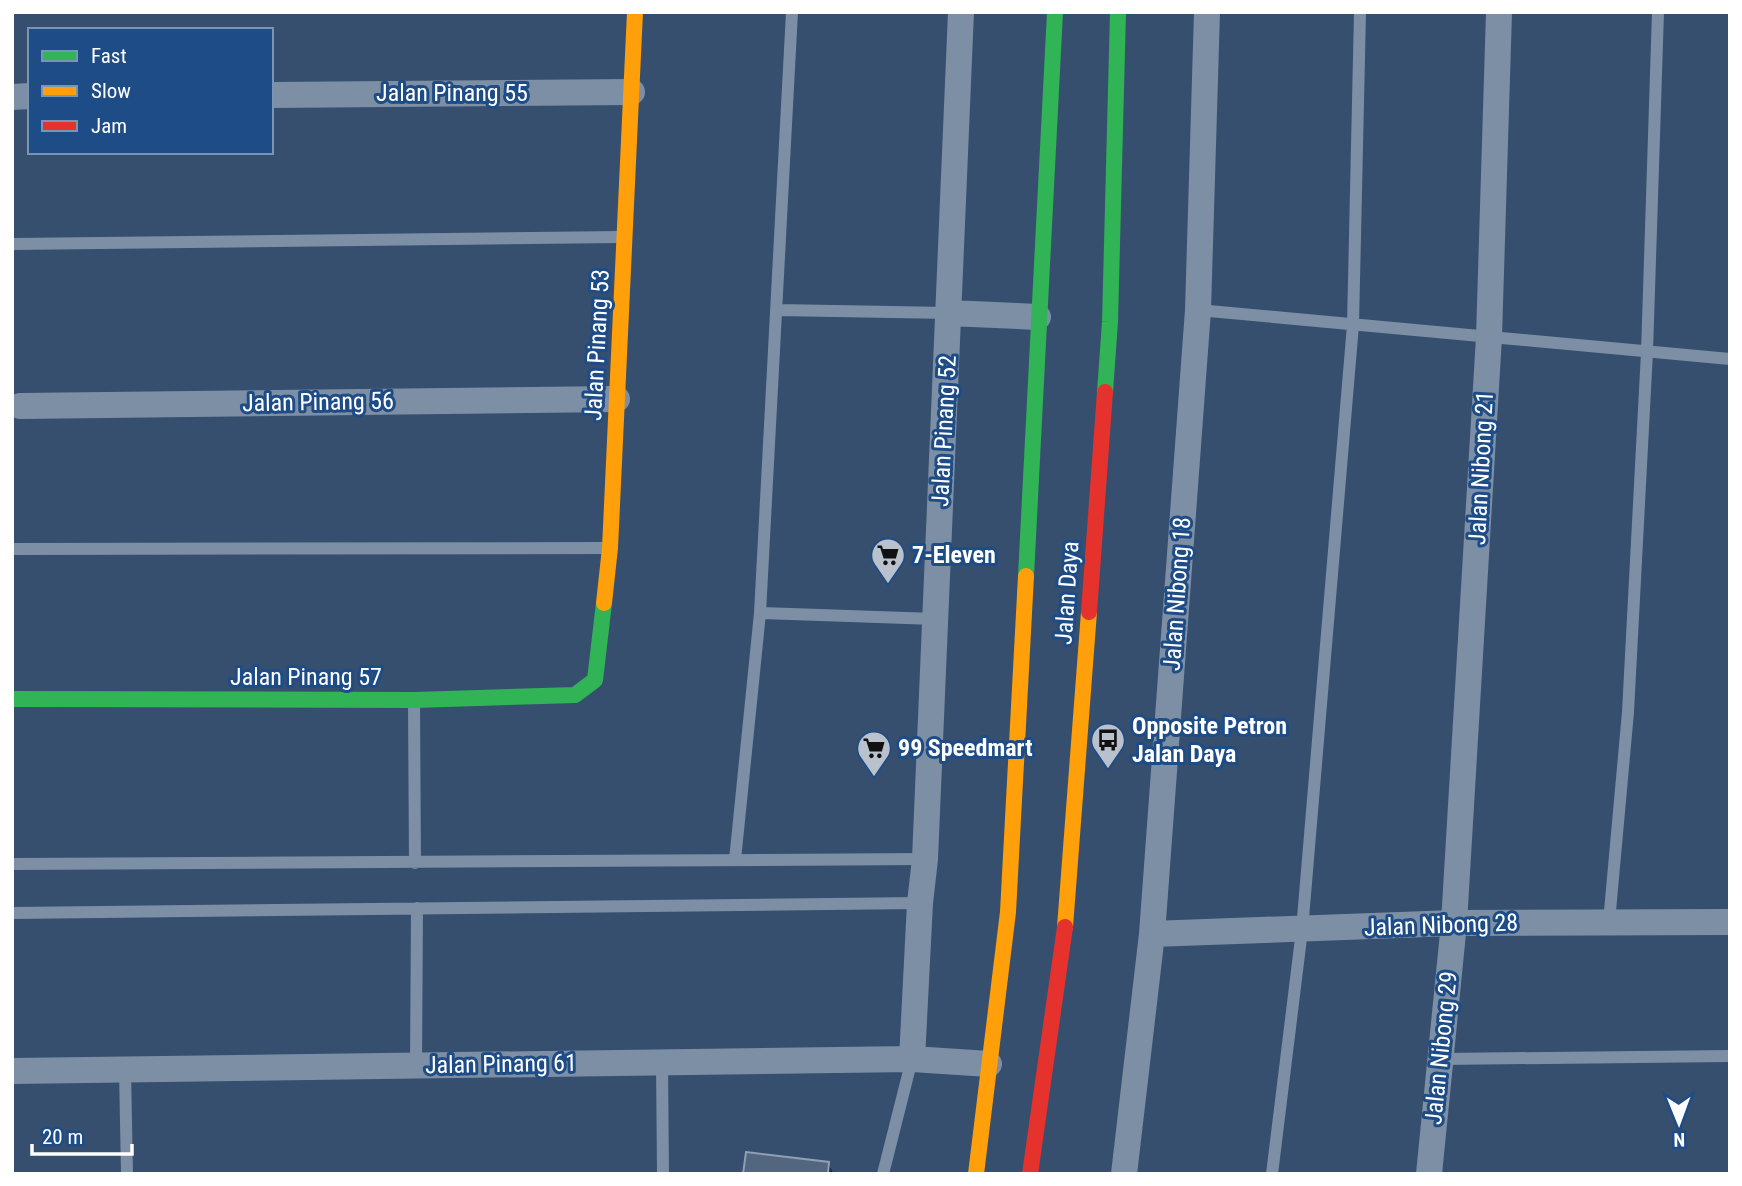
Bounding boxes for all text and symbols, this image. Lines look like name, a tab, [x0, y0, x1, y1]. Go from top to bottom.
legend	[28, 28, 273, 154]
text: Fast	[91, 44, 127, 68]
text: Slow	[91, 79, 131, 103]
street label: Jalan Pinang 55	[376, 79, 528, 107]
text: Jam	[91, 114, 127, 138]
street label: Jalan Pinang 53	[579, 268, 615, 422]
street label: Jalan Pinang 52	[926, 354, 962, 508]
street label: Jalan Pinang 56	[242, 387, 394, 417]
street label: Jalan Nibong 21	[1463, 390, 1499, 546]
street label: Jalan Nibong 18	[1158, 516, 1196, 672]
supermarket icon: 7-Eleven	[869, 536, 907, 585]
street label: Jalan Daya	[1049, 540, 1085, 646]
place label: 7-Eleven	[912, 541, 996, 569]
street label: Jalan Pinang 57	[230, 663, 382, 691]
place label: Opposite Petron Jalan Daya	[1132, 712, 1287, 768]
bus stop icon: Opposite Petron Jalan Daya	[1089, 721, 1127, 770]
supermarket icon: 99 Speedmart	[855, 729, 893, 778]
place label: 99 Speedmart	[898, 734, 1032, 762]
street label: Jalan Nibong 28	[1363, 908, 1519, 942]
street label: Jalan Nibong 29	[1419, 970, 1463, 1126]
street label: Jalan Pinang 61	[425, 1049, 577, 1079]
north arrow	[1644, 1088, 1714, 1158]
scale bar	[32, 1112, 131, 1156]
text: 20 m	[42, 1125, 83, 1149]
text: N	[1673, 1128, 1685, 1151]

